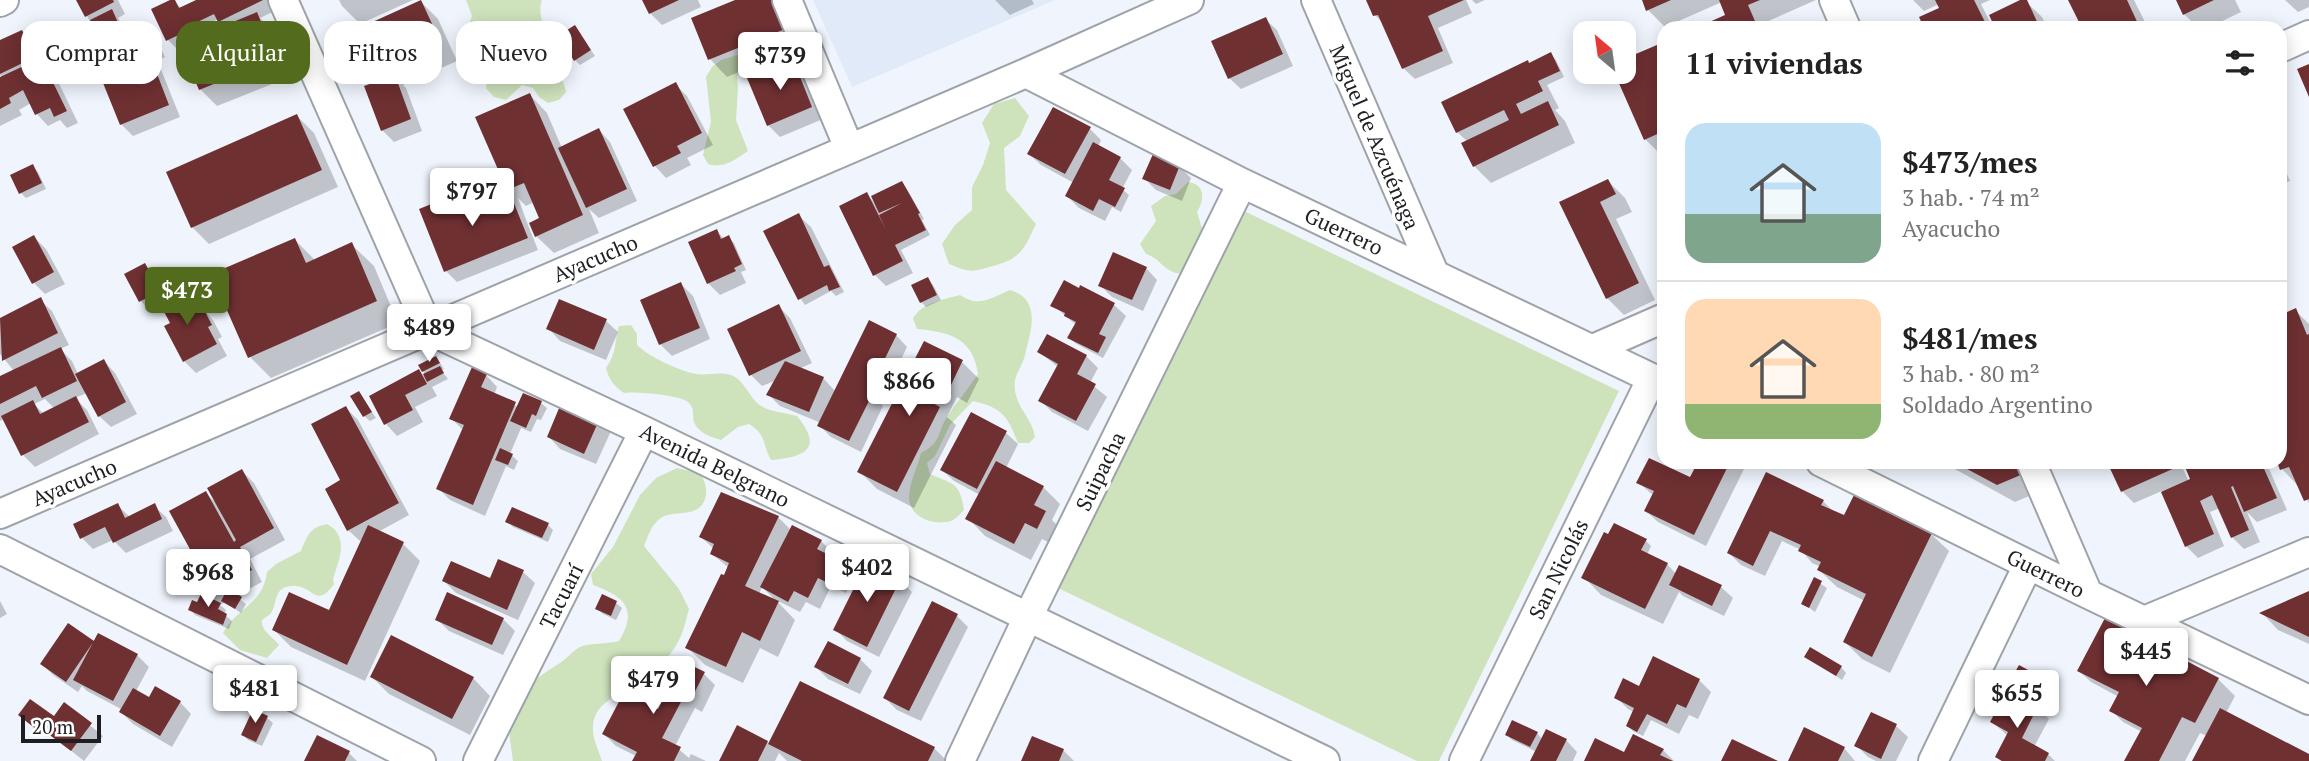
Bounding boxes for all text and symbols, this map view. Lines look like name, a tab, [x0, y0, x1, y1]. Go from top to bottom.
chip: Comprar	[21, 21, 162, 84]
chip: Alquilar	[176, 21, 310, 84]
chip: Filtros	[324, 21, 442, 84]
chip: Nuevo	[456, 21, 572, 84]
north arrow	[1573, 21, 1636, 84]
map controls	[1573, 21, 1636, 84]
pin: $739	[739, 32, 821, 92]
text: $739	[754, 39, 806, 70]
street label: Miguel de Azcuénaga	[1323, 40, 1427, 234]
text: 11 viviendas	[1685, 43, 1863, 83]
icon: filters	[2221, 44, 2259, 82]
text: $473/mes	[1902, 142, 2038, 182]
icon: home	[1741, 151, 1825, 235]
pin: $797	[431, 168, 513, 228]
text: $797	[446, 175, 498, 206]
text: 3 hab. · 74 m²	[1902, 182, 2040, 213]
street label: Guerrero	[1300, 201, 1388, 261]
text: Ayacucho	[1902, 213, 2000, 244]
street label: Ayacucho	[548, 228, 642, 288]
pin: $473	[146, 268, 228, 327]
text: $473	[161, 274, 213, 305]
pin: $489	[388, 304, 470, 364]
text: $489	[403, 311, 455, 342]
text: $481/mes	[1902, 318, 2038, 358]
icon: home	[1741, 327, 1825, 411]
pin: $866	[868, 358, 950, 418]
text: 3 hab. · 80 m²	[1902, 358, 2040, 389]
text: $866	[883, 365, 935, 396]
text: Soldado Argentino	[1902, 389, 2093, 420]
street label: Avenida Belgrano	[635, 417, 795, 513]
street label: Suipacha	[1069, 426, 1131, 515]
street label: Ayacucho	[27, 452, 121, 512]
street label: San Nicolás	[1522, 514, 1594, 624]
street label: Guerrero	[2002, 542, 2090, 604]
pin: $402	[826, 544, 908, 604]
pin: $968	[167, 550, 249, 609]
text: $402	[841, 551, 893, 582]
text: $968	[182, 556, 234, 587]
street label: Tacuarí	[533, 558, 590, 633]
pin: $445	[2105, 628, 2187, 688]
text: $445	[2120, 635, 2172, 666]
pin: $479	[612, 656, 694, 716]
text: $479	[627, 663, 679, 694]
pin: $481	[214, 666, 296, 725]
pin: $655	[1976, 670, 2058, 730]
text: $481	[229, 672, 281, 703]
text: $655	[1991, 677, 2043, 708]
scale bar	[21, 712, 102, 744]
text: 20 m	[32, 714, 73, 739]

